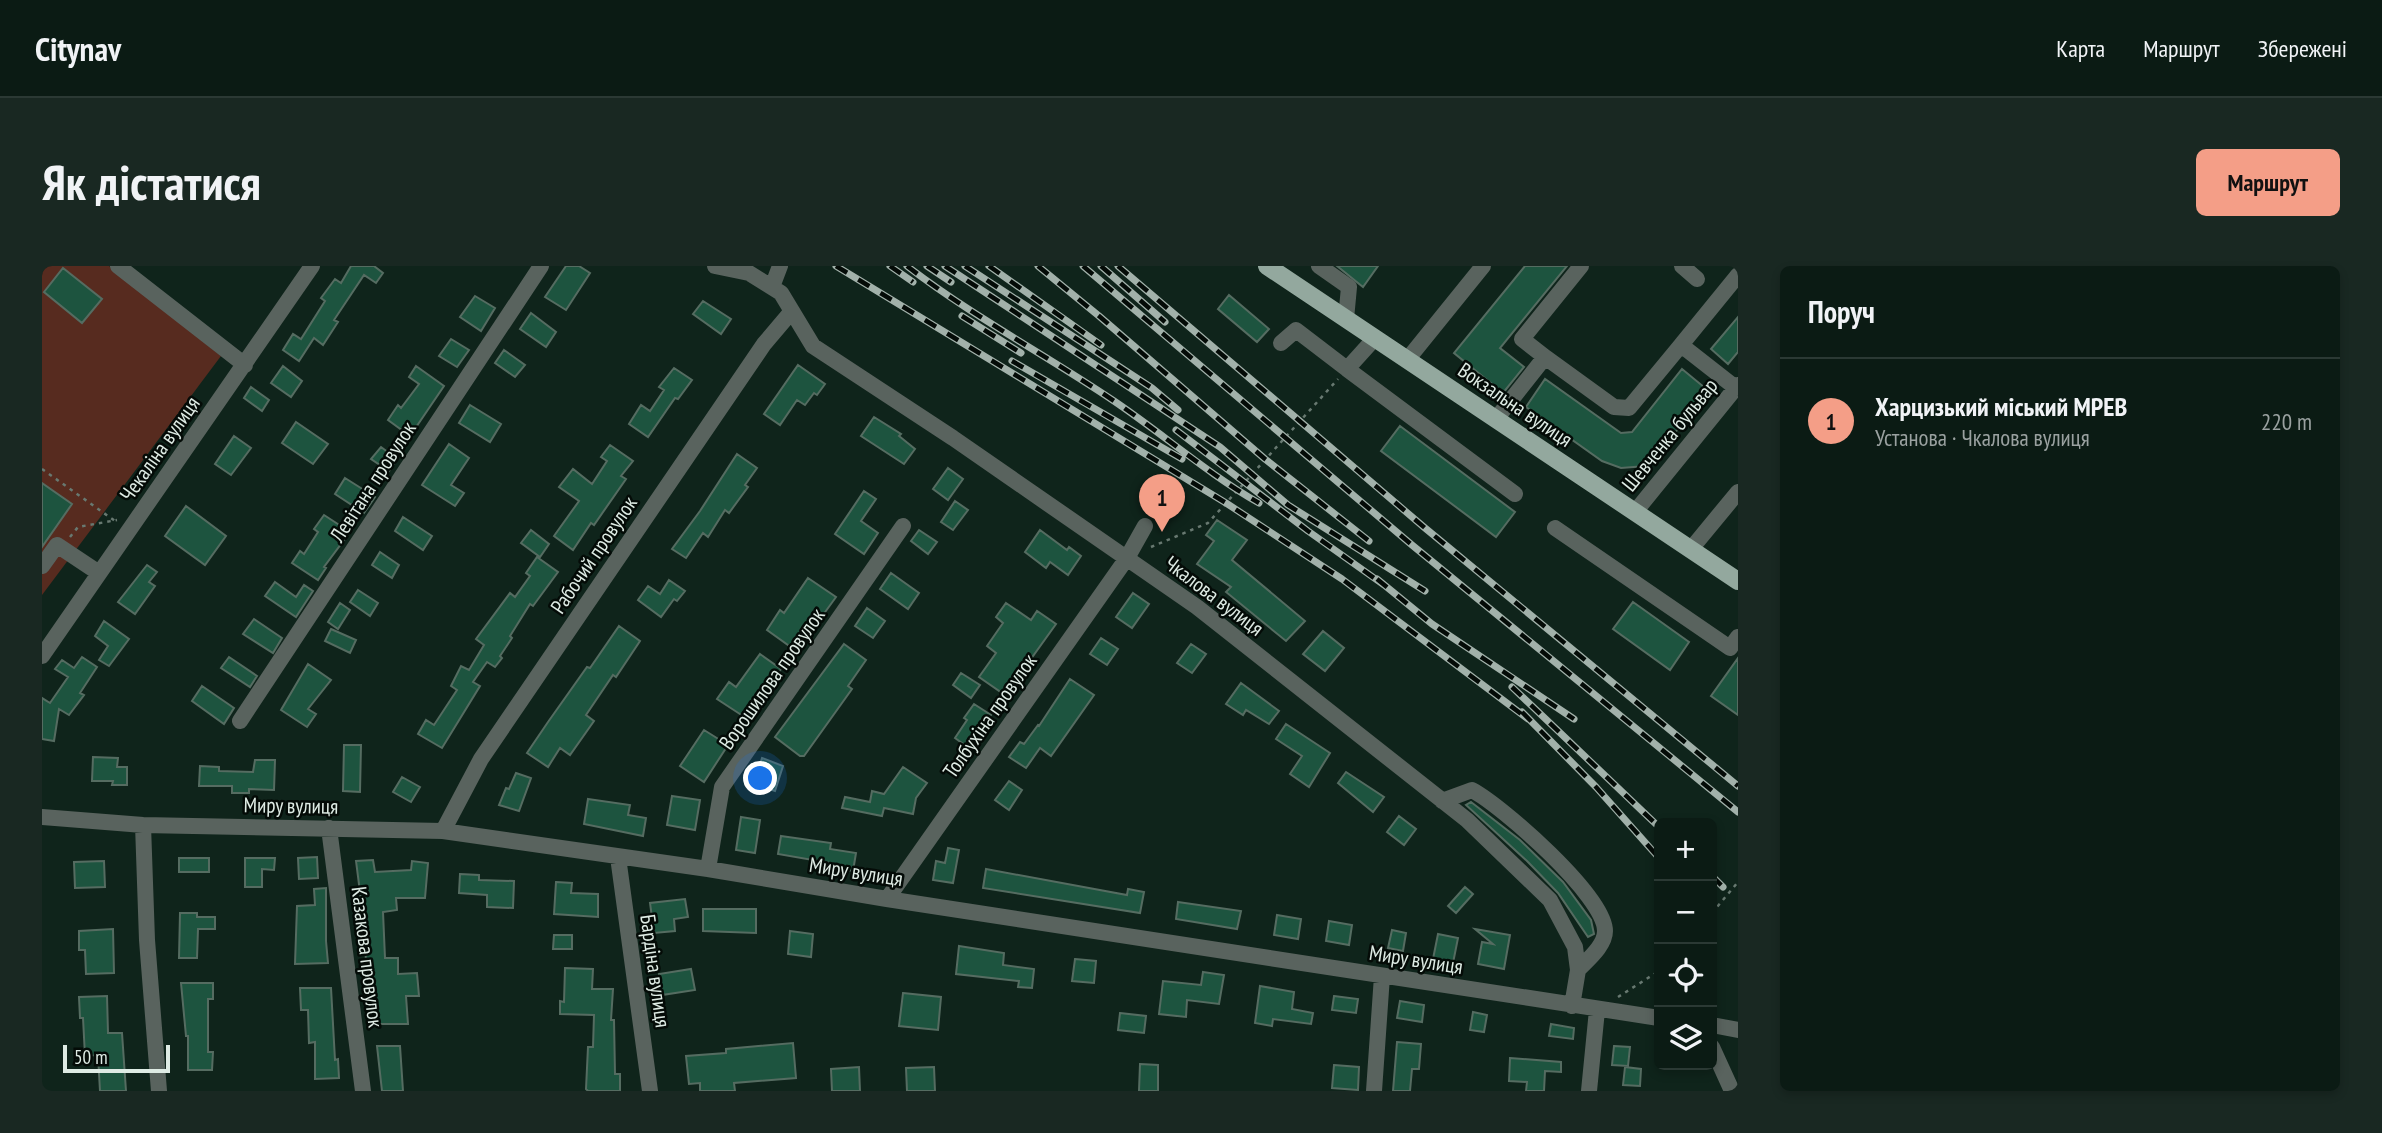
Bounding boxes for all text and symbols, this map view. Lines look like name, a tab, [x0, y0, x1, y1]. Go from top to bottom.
text: Citynav	[35, 27, 121, 70]
text: Карта	[2056, 33, 2105, 64]
text: Маршрут	[2143, 33, 2220, 64]
text: Збережені	[2258, 33, 2347, 64]
button: Маршрут	[2196, 149, 2340, 216]
text: Як дістатися	[42, 150, 261, 214]
text: Поруч	[1808, 292, 1875, 331]
street label: Вокзальна вулиця	[1453, 356, 1578, 453]
street label: Шевченка бульвар	[1616, 373, 1723, 497]
text: Харцизький міський МРЕВ	[1875, 390, 2127, 423]
street label: Чекаліна вулиця	[114, 391, 206, 506]
text: 1	[1826, 407, 1837, 436]
text: 220 m	[2261, 407, 2312, 436]
street label: Левітана провулок	[323, 416, 422, 548]
text: Установа · Чкалова вулиця	[1875, 423, 2090, 452]
pin: 1	[1139, 474, 1185, 532]
street label: Рабочий провулок	[544, 491, 643, 619]
street label: Чкалова вулиця	[1159, 550, 1269, 642]
street label: Ворошилова провулок	[713, 603, 831, 755]
street label: Толбухіна провулок	[937, 648, 1042, 783]
your location	[743, 761, 777, 795]
street label: Миру вулиця	[244, 791, 339, 820]
map controls	[1654, 818, 1717, 1070]
button: +	[1654, 818, 1717, 881]
street label: Миру вулиця	[807, 851, 905, 892]
button: −	[1654, 881, 1717, 944]
street label: Казакова провулок	[345, 885, 390, 1029]
street label: Бардіна вулиця	[634, 913, 677, 1029]
street label: Миру вулиця	[1367, 939, 1465, 980]
button: locate	[1654, 944, 1717, 1007]
button: layers	[1654, 1007, 1717, 1070]
scale bar	[63, 1042, 170, 1074]
text: 50 m	[74, 1045, 108, 1069]

